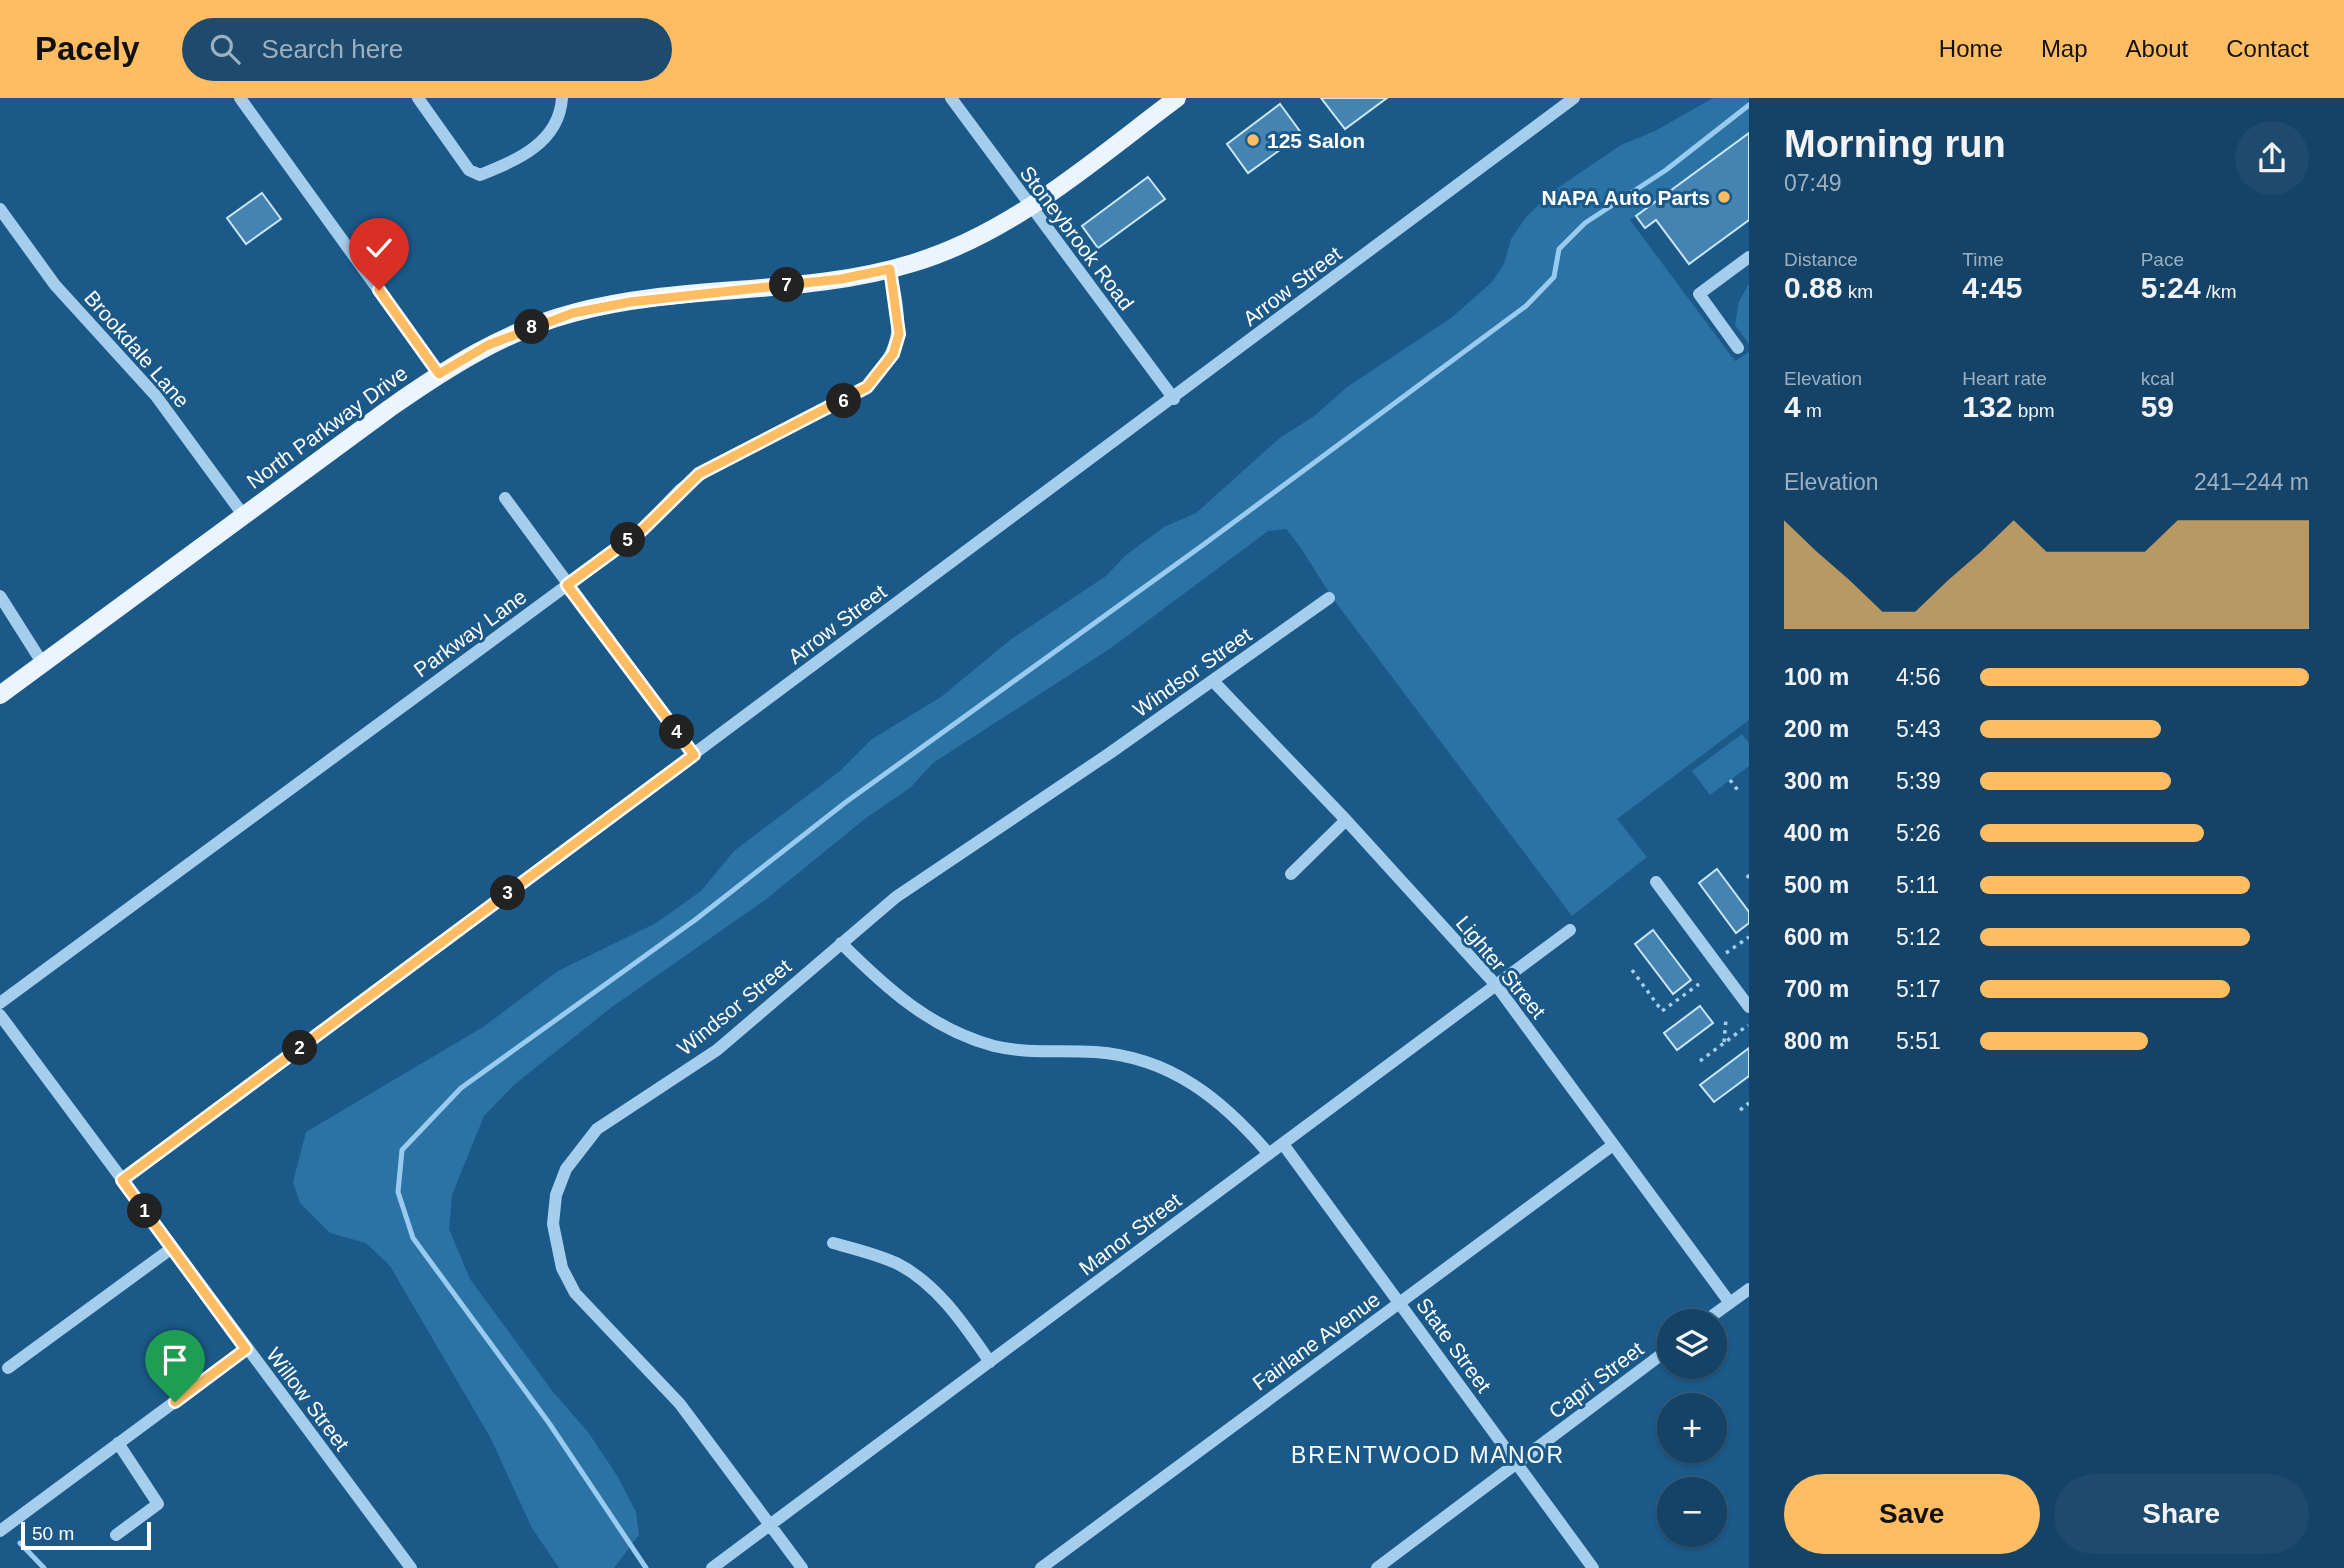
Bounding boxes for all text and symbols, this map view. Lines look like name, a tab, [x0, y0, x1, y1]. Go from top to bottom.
search box	[182, 18, 672, 81]
text: Pacely	[35, 30, 140, 67]
icon: search	[206, 30, 244, 68]
text: Search here	[262, 34, 403, 64]
text: Home	[1939, 35, 2003, 62]
text: Map	[2041, 35, 2088, 62]
text: About	[2126, 35, 2188, 62]
text: Contact	[2226, 35, 2309, 62]
button: share	[2235, 121, 2309, 195]
text: Morning run	[1784, 123, 2006, 165]
place label: 125 Salon	[1267, 129, 1365, 152]
marker: 125 Salon	[1245, 132, 1261, 148]
street label: Stoneybrook Road	[1015, 162, 1139, 314]
text: 07:49	[1784, 170, 1842, 196]
place label: NAPA Auto Parts	[1542, 186, 1710, 209]
marker: NAPA Auto Parts	[1716, 189, 1732, 205]
pin	[349, 218, 409, 290]
icon: check	[360, 229, 398, 267]
street label: Arrow Street	[1238, 242, 1346, 330]
text: Distance	[1784, 249, 1858, 270]
text: Time	[1962, 249, 2004, 270]
text: Pace	[2141, 249, 2184, 270]
pin: 7	[770, 268, 804, 302]
text: 0.88	[1784, 271, 1842, 304]
text: 4:45	[1962, 271, 2022, 304]
text: 5:24	[2141, 271, 2201, 304]
text: 7	[781, 274, 792, 295]
text: km	[1842, 281, 1873, 302]
text: /km	[2201, 281, 2237, 302]
street label: Brookdale Lane	[80, 286, 194, 412]
pin: 8	[514, 310, 550, 344]
text: 8	[526, 316, 537, 337]
street label: North Parkway Drive	[242, 361, 412, 493]
text: Elevation	[1784, 368, 1862, 389]
text: Heart rate	[1962, 368, 2047, 389]
text: kcal	[2141, 368, 2174, 389]
pin: 6	[826, 384, 862, 418]
text: 6	[838, 390, 849, 411]
text: 4	[1784, 390, 1801, 423]
text: 132	[1962, 390, 2012, 423]
text: 59	[2141, 390, 2174, 423]
text: m	[1801, 400, 1822, 421]
text: bpm	[2012, 400, 2055, 421]
text: Elevation	[1784, 469, 1879, 495]
text: 241–244 m	[2194, 469, 2309, 495]
pin: 5	[610, 522, 646, 558]
text: 5	[622, 529, 633, 550]
street label: Arrow Street	[783, 580, 891, 668]
street label: Parkway Lane	[409, 585, 531, 681]
street label: Windsor Street	[1129, 623, 1256, 721]
text: 100 m	[1784, 664, 1849, 690]
text: 4:56	[1896, 664, 1941, 690]
pin: 4	[660, 714, 694, 750]
text: 200 m	[1784, 716, 1849, 742]
text: 5:43	[1896, 716, 1941, 742]
text: 4	[671, 721, 682, 742]
text: 300 m	[1784, 768, 1849, 794]
text: 5:39	[1896, 768, 1941, 794]
text: 400 m	[1784, 820, 1849, 846]
text: 5:26	[1896, 820, 1941, 846]
text: 500 m	[1784, 872, 1849, 898]
text: 5:11	[1896, 872, 1939, 898]
pin: 3	[490, 876, 526, 910]
text: 3	[502, 882, 513, 903]
street label: Lighter Street	[1452, 911, 1550, 1023]
text: 600 m	[1784, 924, 1849, 950]
text: 5:12	[1896, 924, 1941, 950]
street label: Windsor Street	[673, 954, 795, 1060]
text: 700 m	[1784, 976, 1849, 1002]
text: 5:17	[1896, 976, 1941, 1002]
text: 800 m	[1784, 1028, 1849, 1054]
text: 5:51	[1896, 1028, 1941, 1054]
pin: 2	[282, 1030, 318, 1066]
text: 2	[294, 1037, 305, 1058]
street label: Manor Street	[1075, 1188, 1186, 1280]
pin: 1	[128, 1194, 162, 1228]
text: 1	[139, 1200, 150, 1221]
street label: Fairlane Avenue	[1248, 1287, 1384, 1395]
street label: State Street	[1412, 1293, 1496, 1397]
map controls	[1657, 1309, 1727, 1547]
button: layers	[1657, 1309, 1727, 1379]
pin	[145, 1330, 205, 1402]
street label: Capri Street	[1544, 1337, 1648, 1423]
icon: arrive	[156, 1341, 194, 1379]
street label: Willow Street	[262, 1343, 354, 1455]
button: +	[1657, 1393, 1727, 1463]
district label: BRENTWOOD MANOR	[1291, 1442, 1565, 1468]
button: Save	[1784, 1474, 2040, 1554]
button: Share	[2054, 1474, 2309, 1554]
button: −	[1657, 1477, 1727, 1547]
scale bar	[21, 1519, 150, 1551]
text: 50 m	[32, 1523, 74, 1544]

